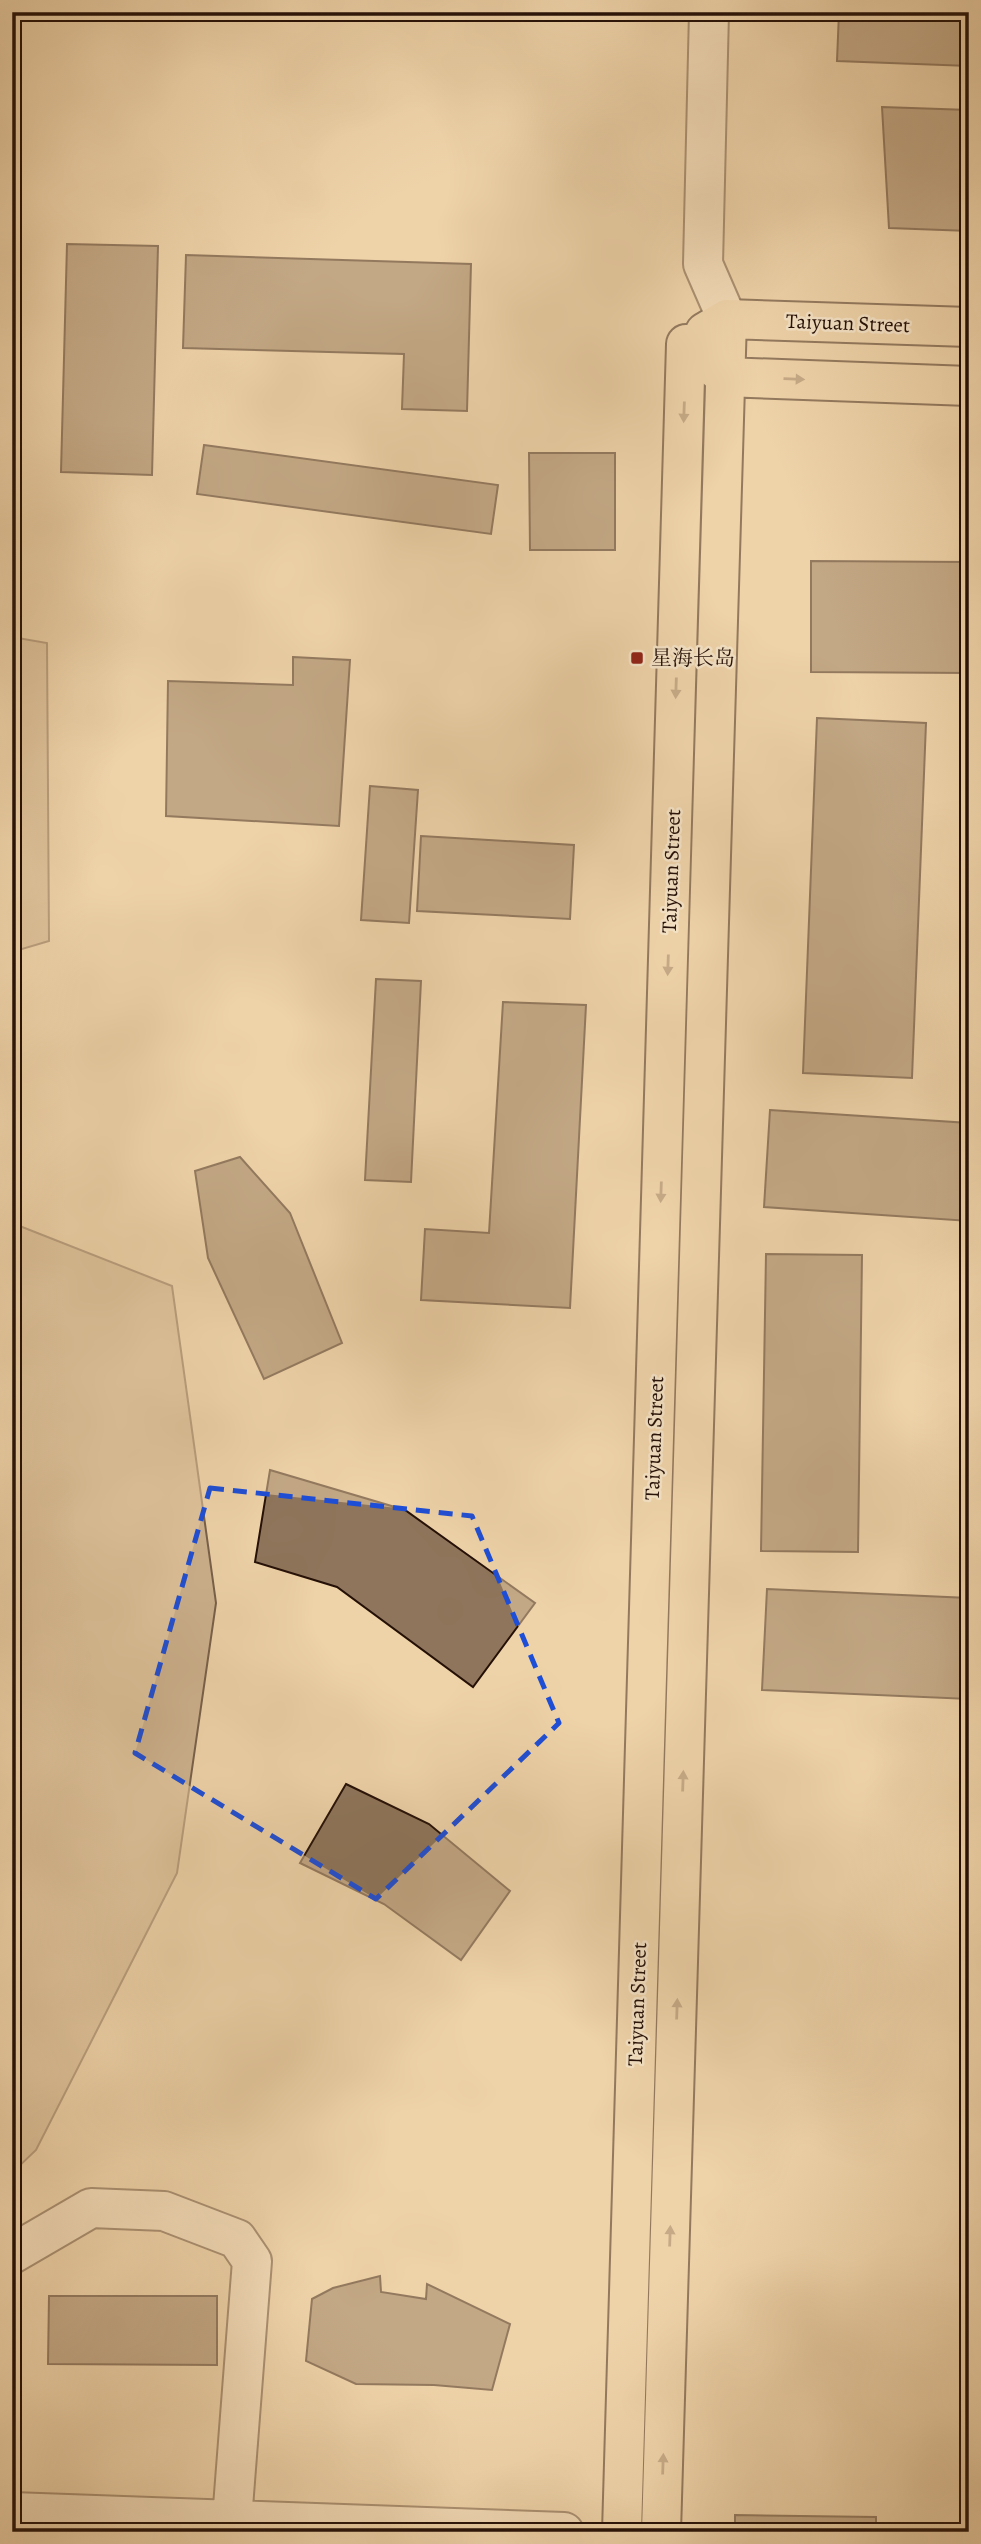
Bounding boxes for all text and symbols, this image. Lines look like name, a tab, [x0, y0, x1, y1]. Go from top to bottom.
street label: Taiyuan Street	[786, 307, 910, 339]
one-way arrow	[783, 374, 805, 385]
one-way arrow	[679, 401, 690, 423]
place label: 星海长岛	[651, 644, 735, 672]
marker: 星海长岛	[629, 650, 645, 666]
one-way arrow	[670, 678, 682, 700]
street label: Taiyuan Street	[655, 809, 687, 933]
one-way arrow	[662, 954, 674, 976]
one-way arrow	[656, 1181, 667, 1203]
street label: Taiyuan Street	[638, 1376, 670, 1500]
one-way arrow	[678, 1770, 689, 1792]
street label: Taiyuan Street	[621, 1942, 653, 2066]
one-way arrow	[671, 1997, 682, 2019]
one-way arrow	[664, 2225, 676, 2247]
one-way arrow	[658, 2452, 669, 2474]

